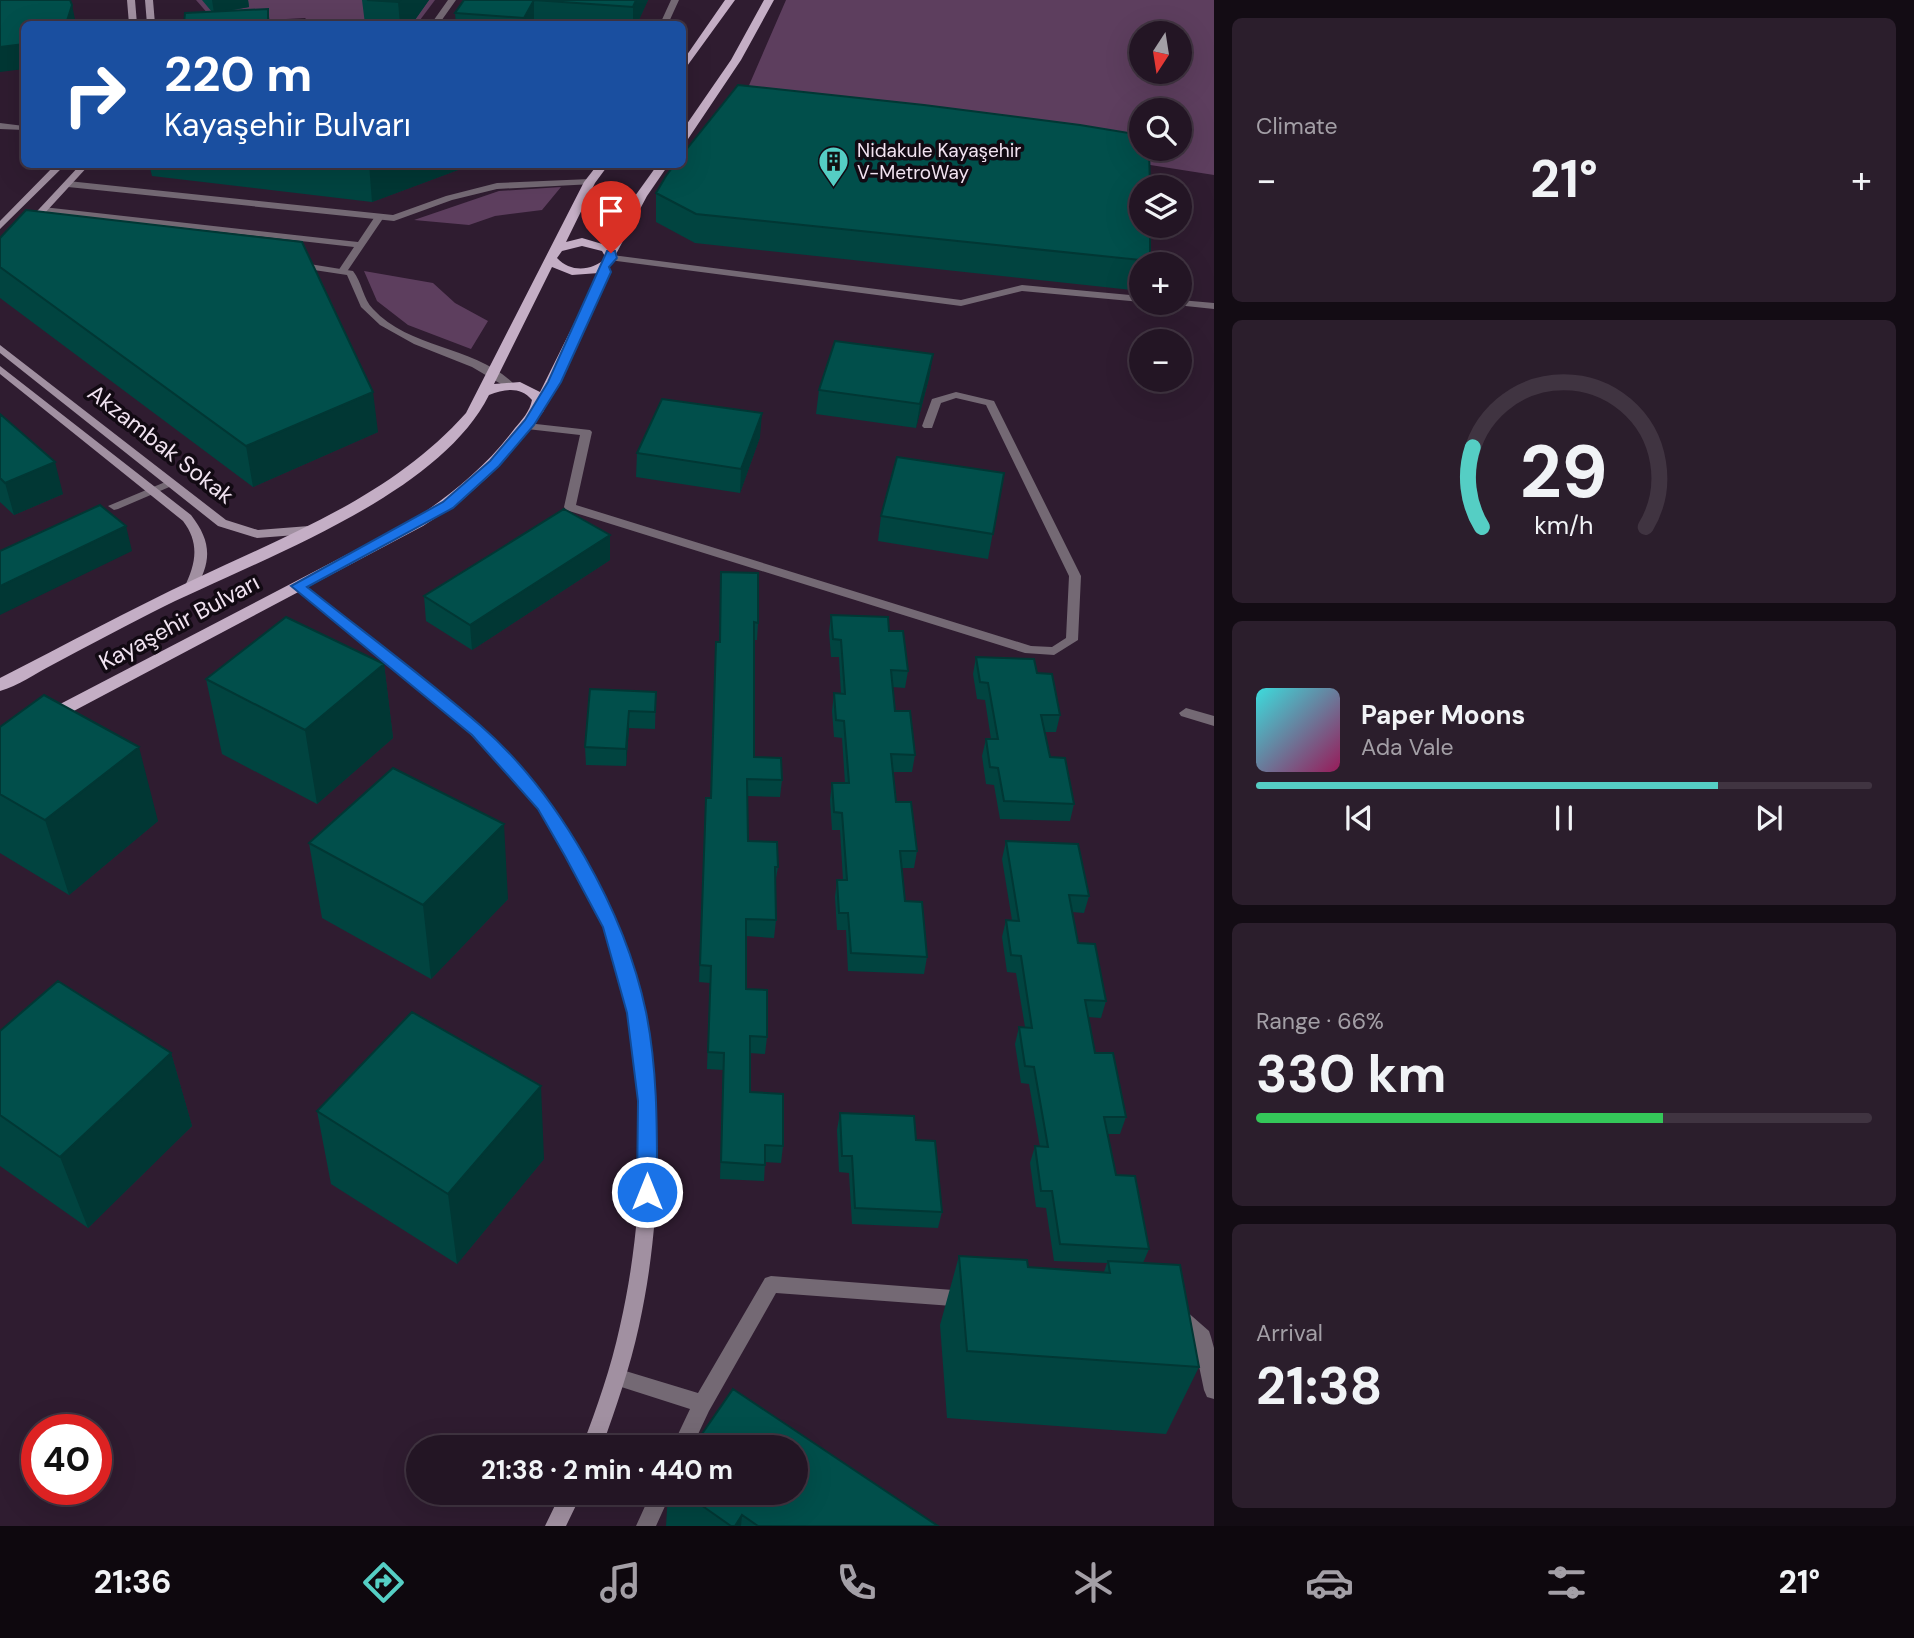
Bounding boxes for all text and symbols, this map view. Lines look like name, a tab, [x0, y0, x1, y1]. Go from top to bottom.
north arrow	[1129, 21, 1192, 84]
map controls	[1129, 21, 1192, 392]
text: 220 m	[164, 42, 312, 106]
icon: right	[49, 49, 140, 140]
button: search	[1129, 98, 1192, 161]
text: Kayaşehir Bulvarı	[164, 104, 411, 146]
text: Climate	[1256, 111, 1338, 141]
place label: Nidakule Kayaşehir V-MetroWay	[857, 138, 1021, 185]
building icon: Nidakule Kayaşehir V-MetroWay	[817, 144, 851, 188]
text: 21°	[1530, 145, 1598, 213]
text: −	[1256, 155, 1277, 205]
text: +	[1851, 155, 1872, 205]
button: layers	[1129, 175, 1192, 238]
pin	[581, 181, 641, 253]
icon: arrive	[592, 192, 630, 230]
button: +	[1129, 252, 1192, 315]
button: −	[1129, 329, 1192, 392]
street label: Akzambak Sokak	[82, 378, 241, 511]
text: 29	[1520, 426, 1608, 521]
text: km/h	[1534, 509, 1594, 542]
street label: Kayaşehir Bulvarı	[94, 567, 264, 677]
text: Paper Moons	[1361, 698, 1525, 732]
text: Ada Vale	[1361, 732, 1454, 762]
icon: previous	[1340, 799, 1378, 837]
icon: pause	[1545, 799, 1583, 837]
icon: next	[1750, 799, 1788, 837]
text: Range · 66%	[1256, 1006, 1384, 1036]
text: 330 km	[1256, 1040, 1447, 1108]
position arrow	[610, 1155, 684, 1229]
text: Arrival	[1256, 1318, 1323, 1348]
text: 21:38	[1256, 1352, 1382, 1420]
speed limit sign: 40	[21, 1414, 112, 1505]
text: 21:38 · 2 min · 440 m	[481, 1453, 733, 1487]
icon: directions	[359, 1558, 408, 1607]
icon: music	[596, 1558, 645, 1607]
icon: phone	[832, 1558, 881, 1607]
icon: climate	[1069, 1558, 1118, 1607]
icon: car	[1305, 1558, 1354, 1607]
icon: filters	[1542, 1558, 1591, 1607]
text: 21:36	[94, 1561, 172, 1603]
text: 21°	[1778, 1561, 1820, 1603]

